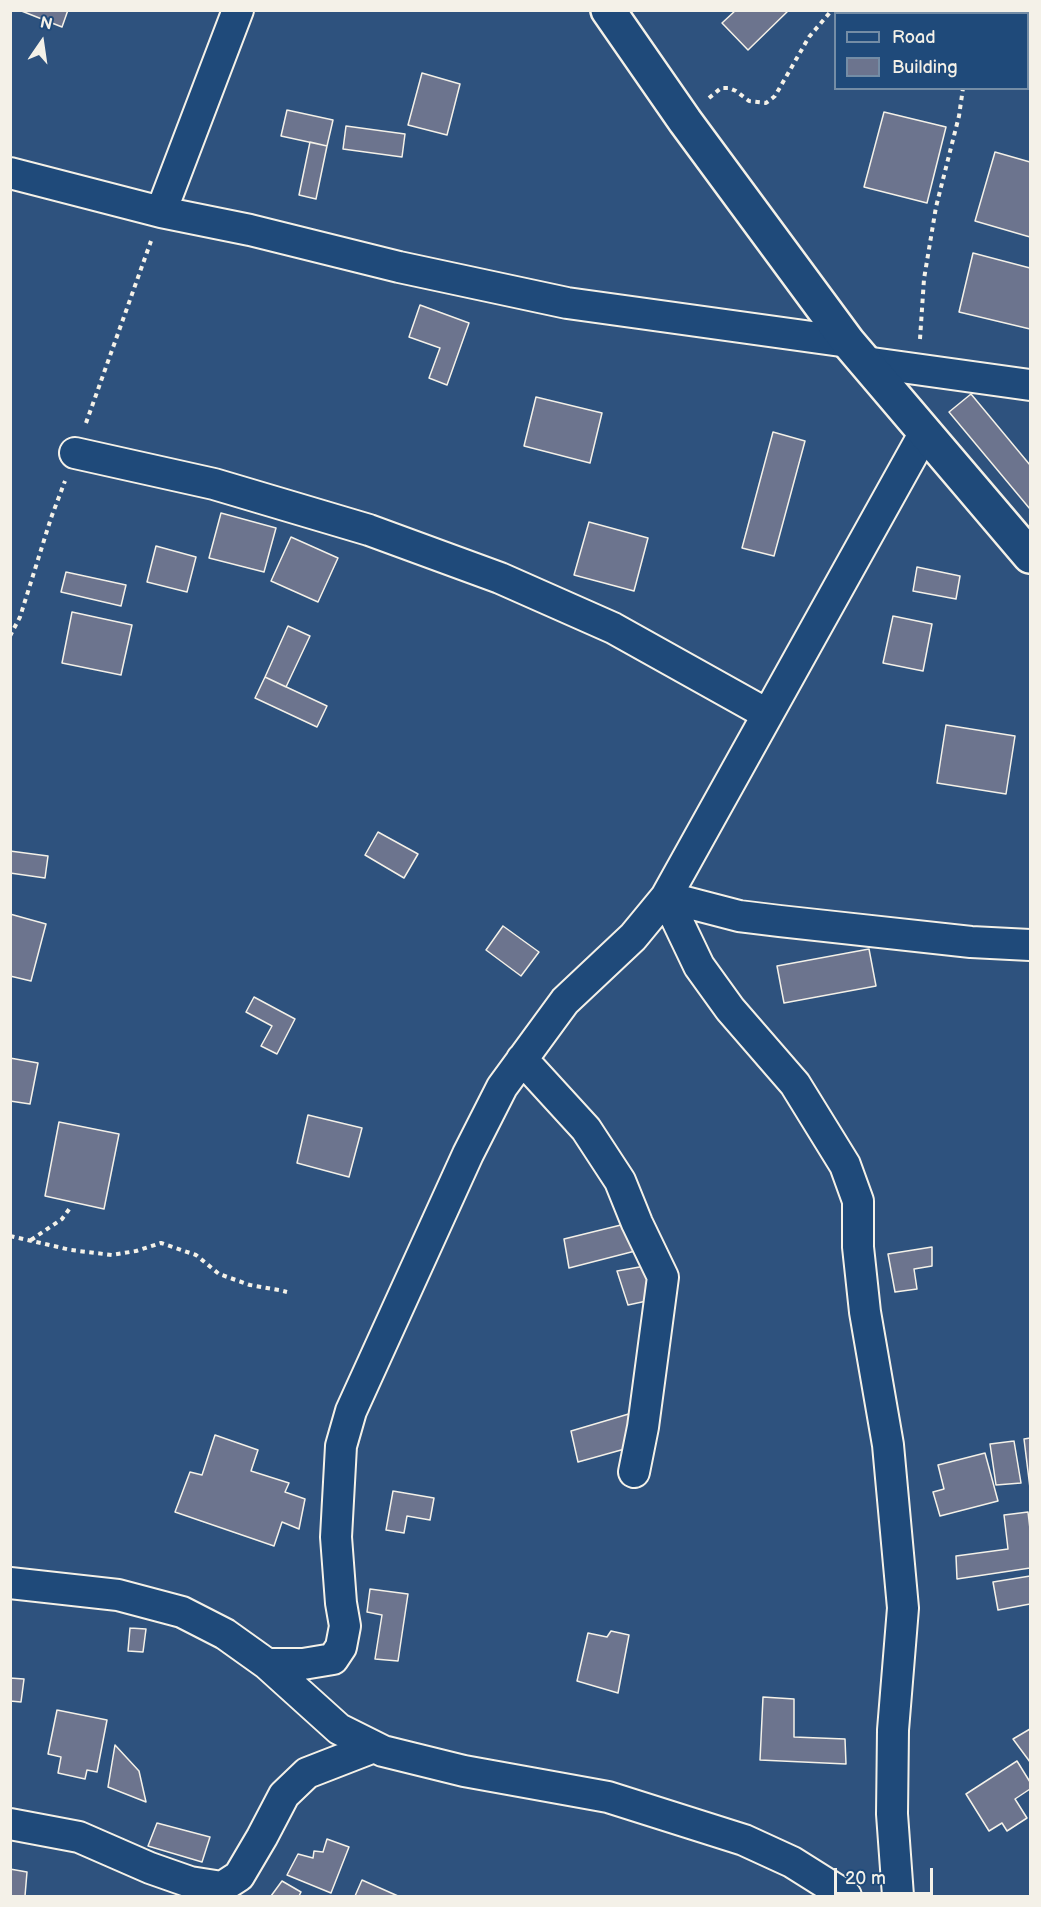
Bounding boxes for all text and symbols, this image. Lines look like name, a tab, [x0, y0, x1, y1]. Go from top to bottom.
north arrow	[12, 12, 72, 72]
legend	[834, 12, 1029, 90]
text: N	[38, 13, 54, 35]
text: Road	[892, 27, 936, 48]
text: Building	[892, 57, 958, 78]
scale bar	[837, 1856, 936, 1894]
text: 20 m	[845, 1868, 886, 1889]

